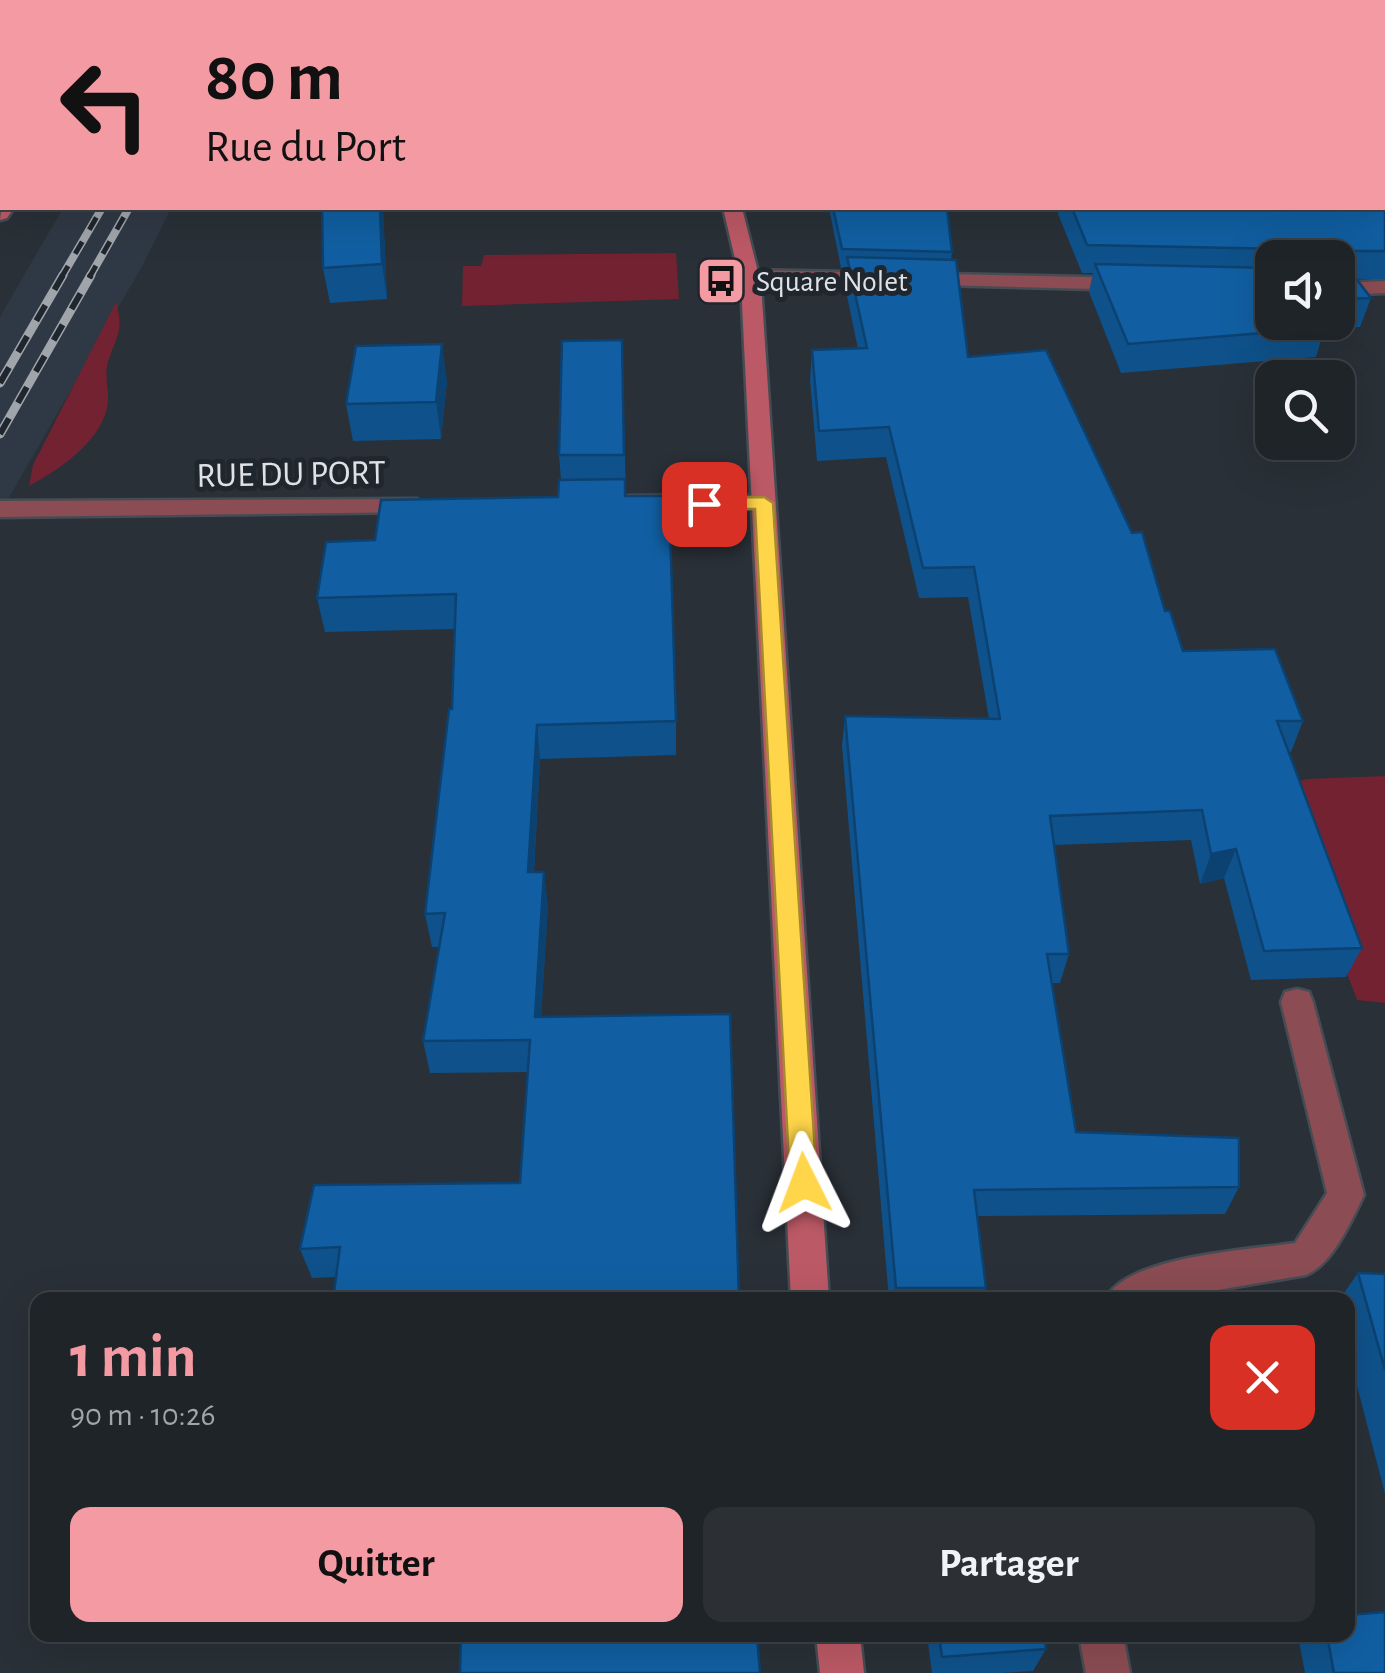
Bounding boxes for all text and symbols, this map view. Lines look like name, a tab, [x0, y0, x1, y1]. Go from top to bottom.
icon: left	[40, 40, 170, 170]
text: 80 m	[205, 43, 343, 113]
text: Rue du Port	[205, 125, 406, 170]
map controls	[1255, 240, 1355, 460]
button: sound	[1255, 240, 1355, 340]
bus stop icon: Square Nolet	[695, 255, 747, 307]
place label: Square Nolet	[756, 267, 908, 297]
button: search	[1255, 360, 1355, 460]
street label: RUE DU PORT	[196, 455, 386, 494]
pin	[662, 462, 747, 547]
icon: arrive	[677, 477, 732, 532]
position arrow	[752, 1131, 856, 1235]
button: close	[1210, 1325, 1315, 1430]
text: 1 min	[70, 1328, 196, 1388]
text: 90 m · 10:26	[70, 1399, 216, 1431]
button: Quitter	[70, 1507, 683, 1622]
button: Partager	[703, 1507, 1315, 1622]

